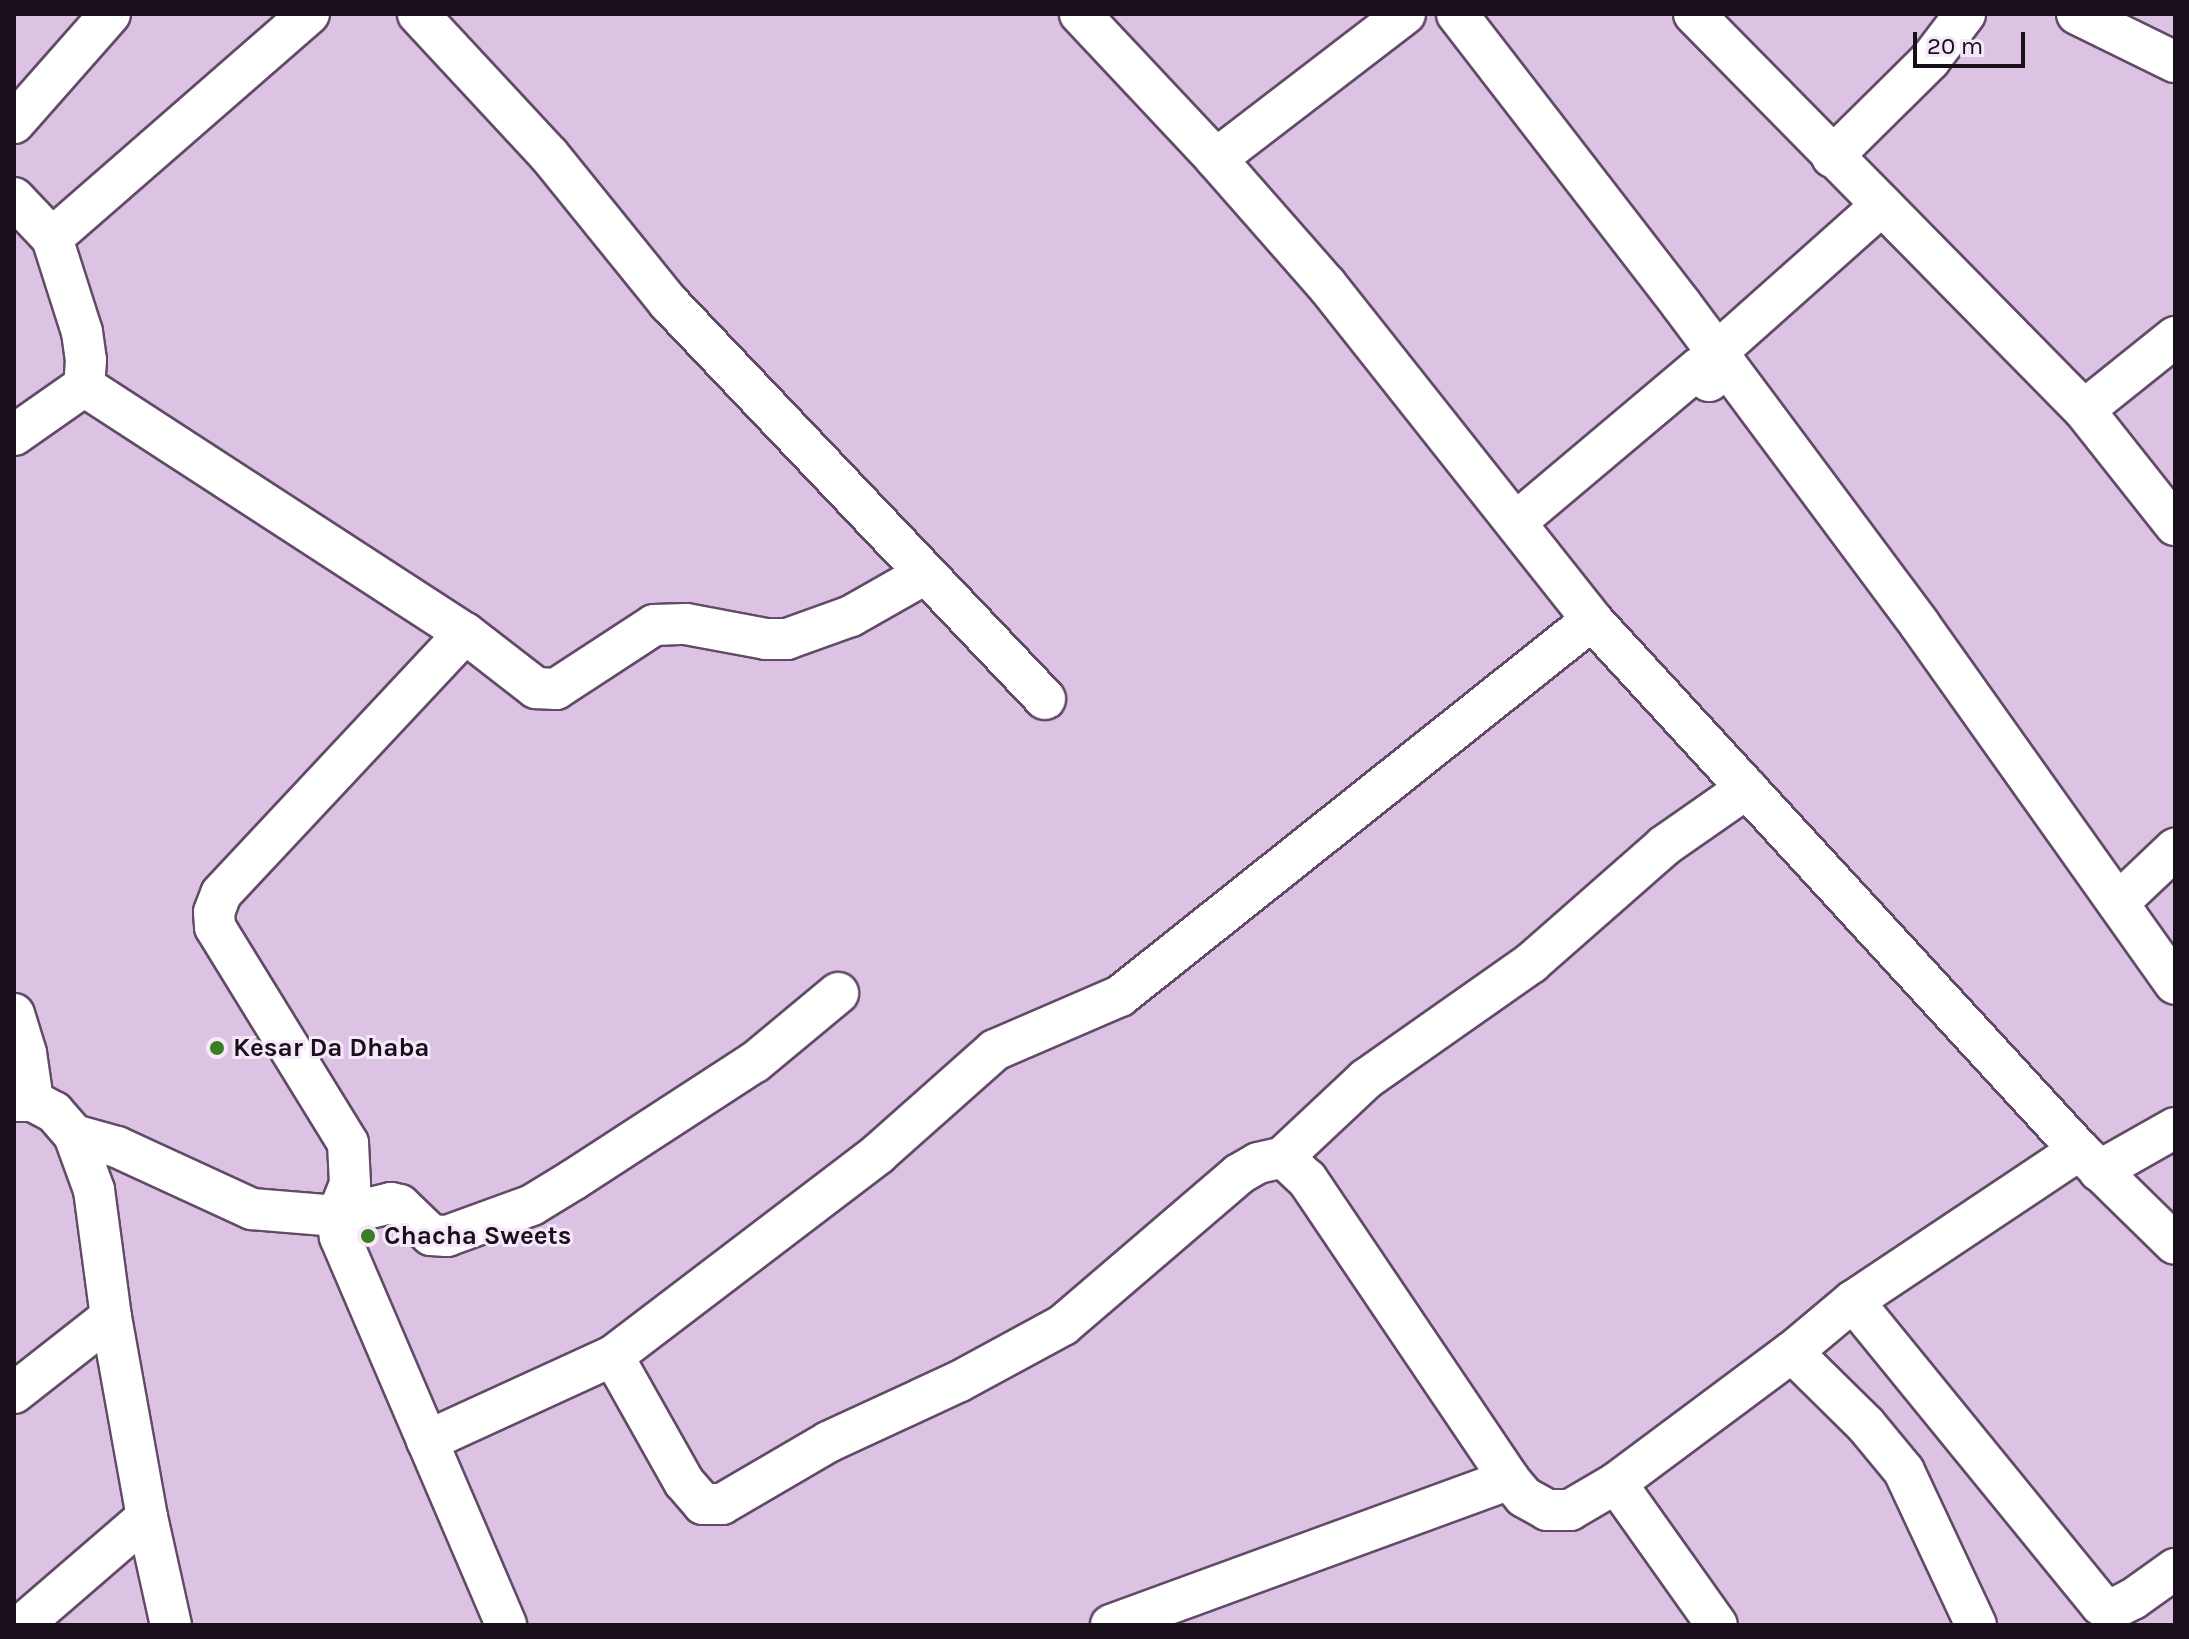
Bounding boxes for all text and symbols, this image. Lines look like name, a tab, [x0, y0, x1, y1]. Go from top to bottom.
scale bar	[1917, 16, 2029, 66]
text: 20 m	[1927, 32, 1983, 60]
place label: Kesar Da Dhaba	[233, 1032, 430, 1064]
marker: Kesar Da Dhaba	[208, 1039, 226, 1057]
place label: Chacha Sweets	[384, 1220, 571, 1252]
marker: Chacha Sweets	[359, 1227, 377, 1245]

